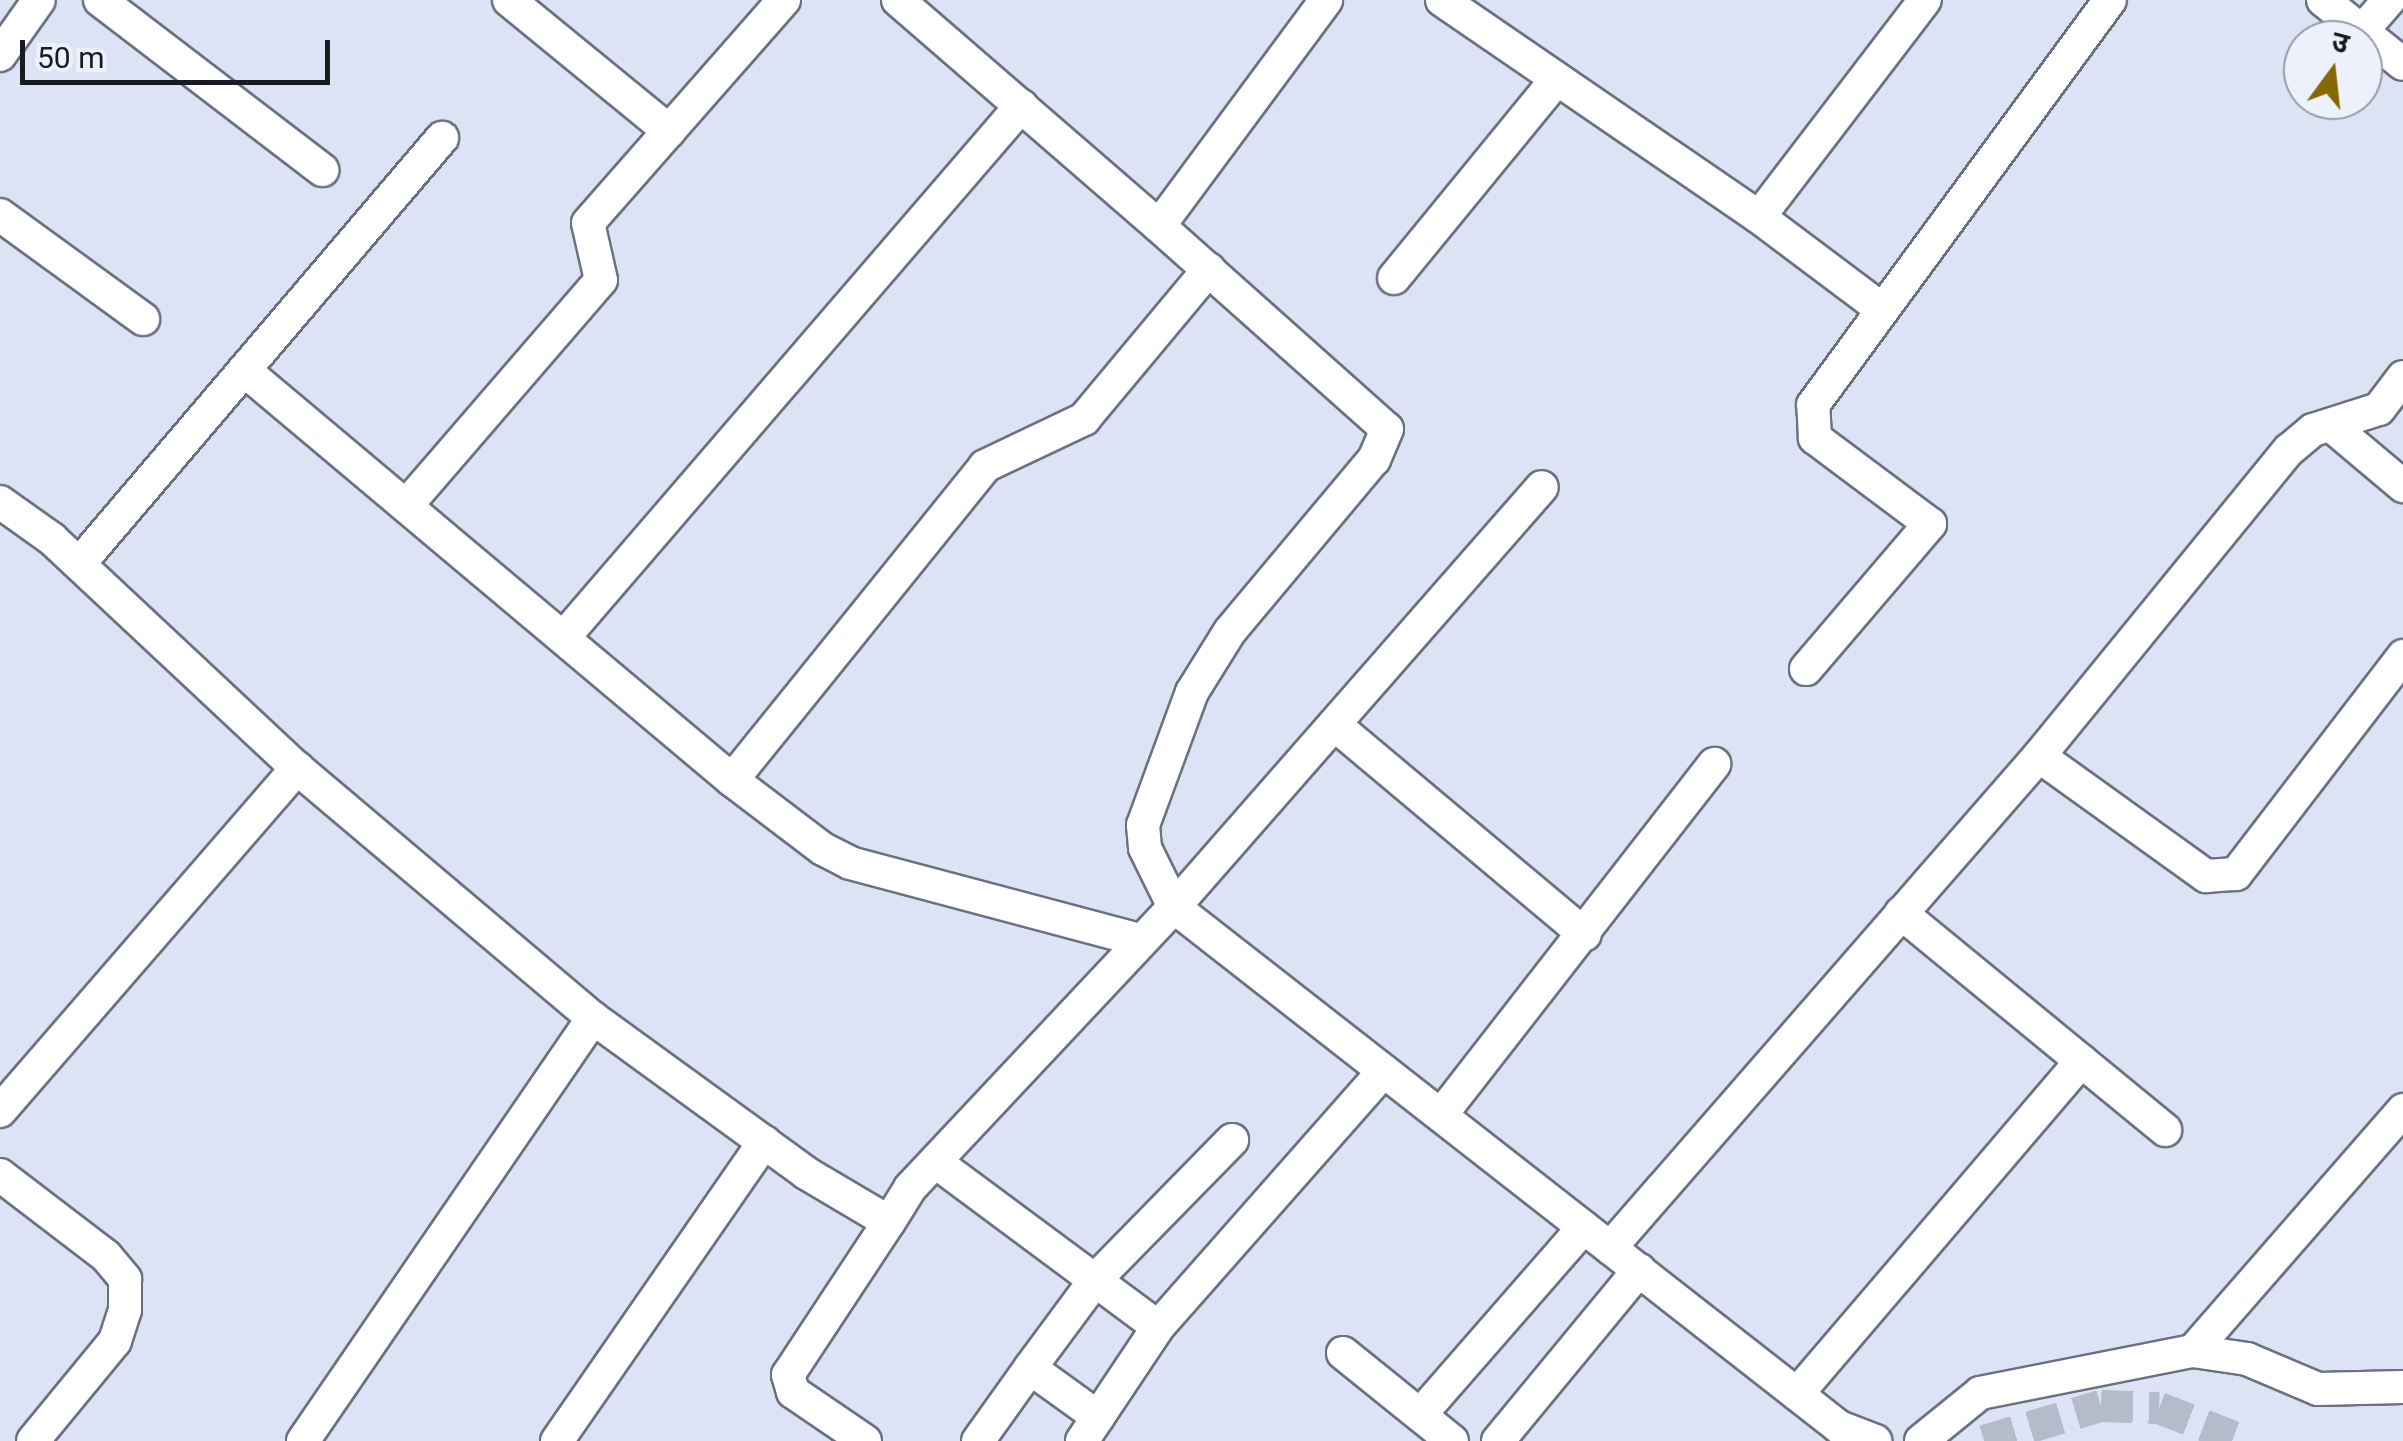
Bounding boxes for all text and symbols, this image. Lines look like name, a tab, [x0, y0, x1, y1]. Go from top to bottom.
scale bar	[25, 20, 335, 82]
north arrow	[2283, 20, 2383, 120]
text: उ	[2328, 24, 2353, 61]
text: 50 m	[37, 40, 104, 75]

